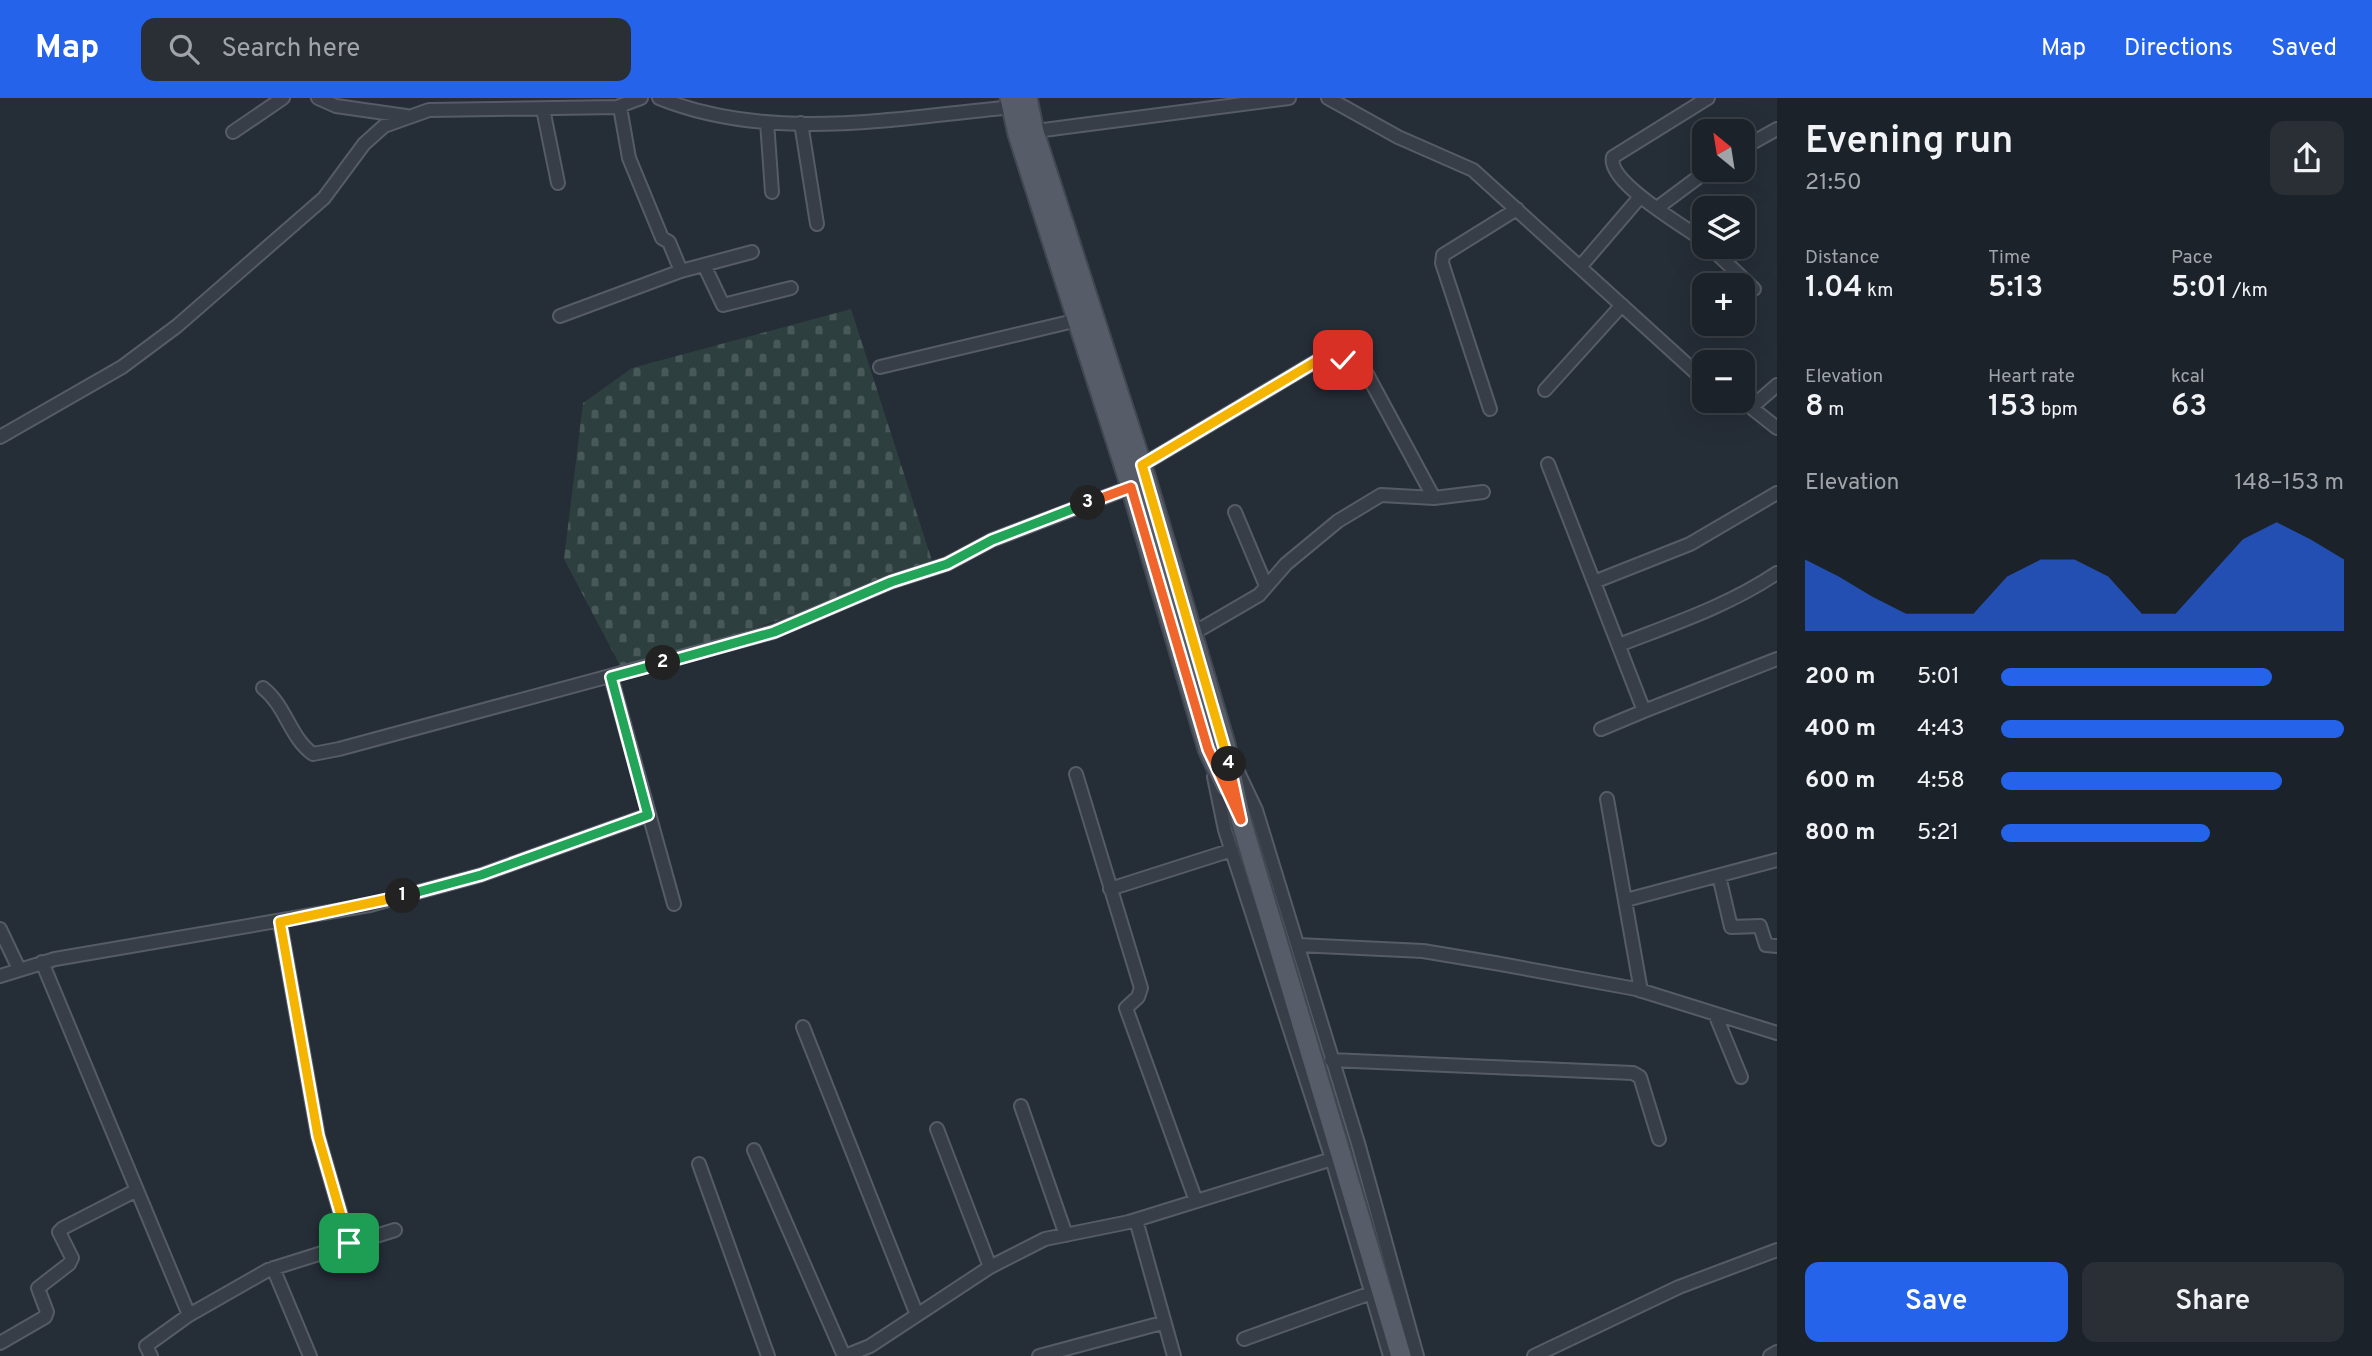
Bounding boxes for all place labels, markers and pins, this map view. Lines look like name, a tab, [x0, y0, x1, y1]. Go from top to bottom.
pin	[1313, 330, 1373, 390]
pin: 3	[1070, 486, 1106, 520]
pin: 2	[646, 646, 680, 680]
pin: 4	[1212, 746, 1246, 782]
pin: 1	[386, 878, 420, 914]
pin	[319, 1213, 379, 1273]

